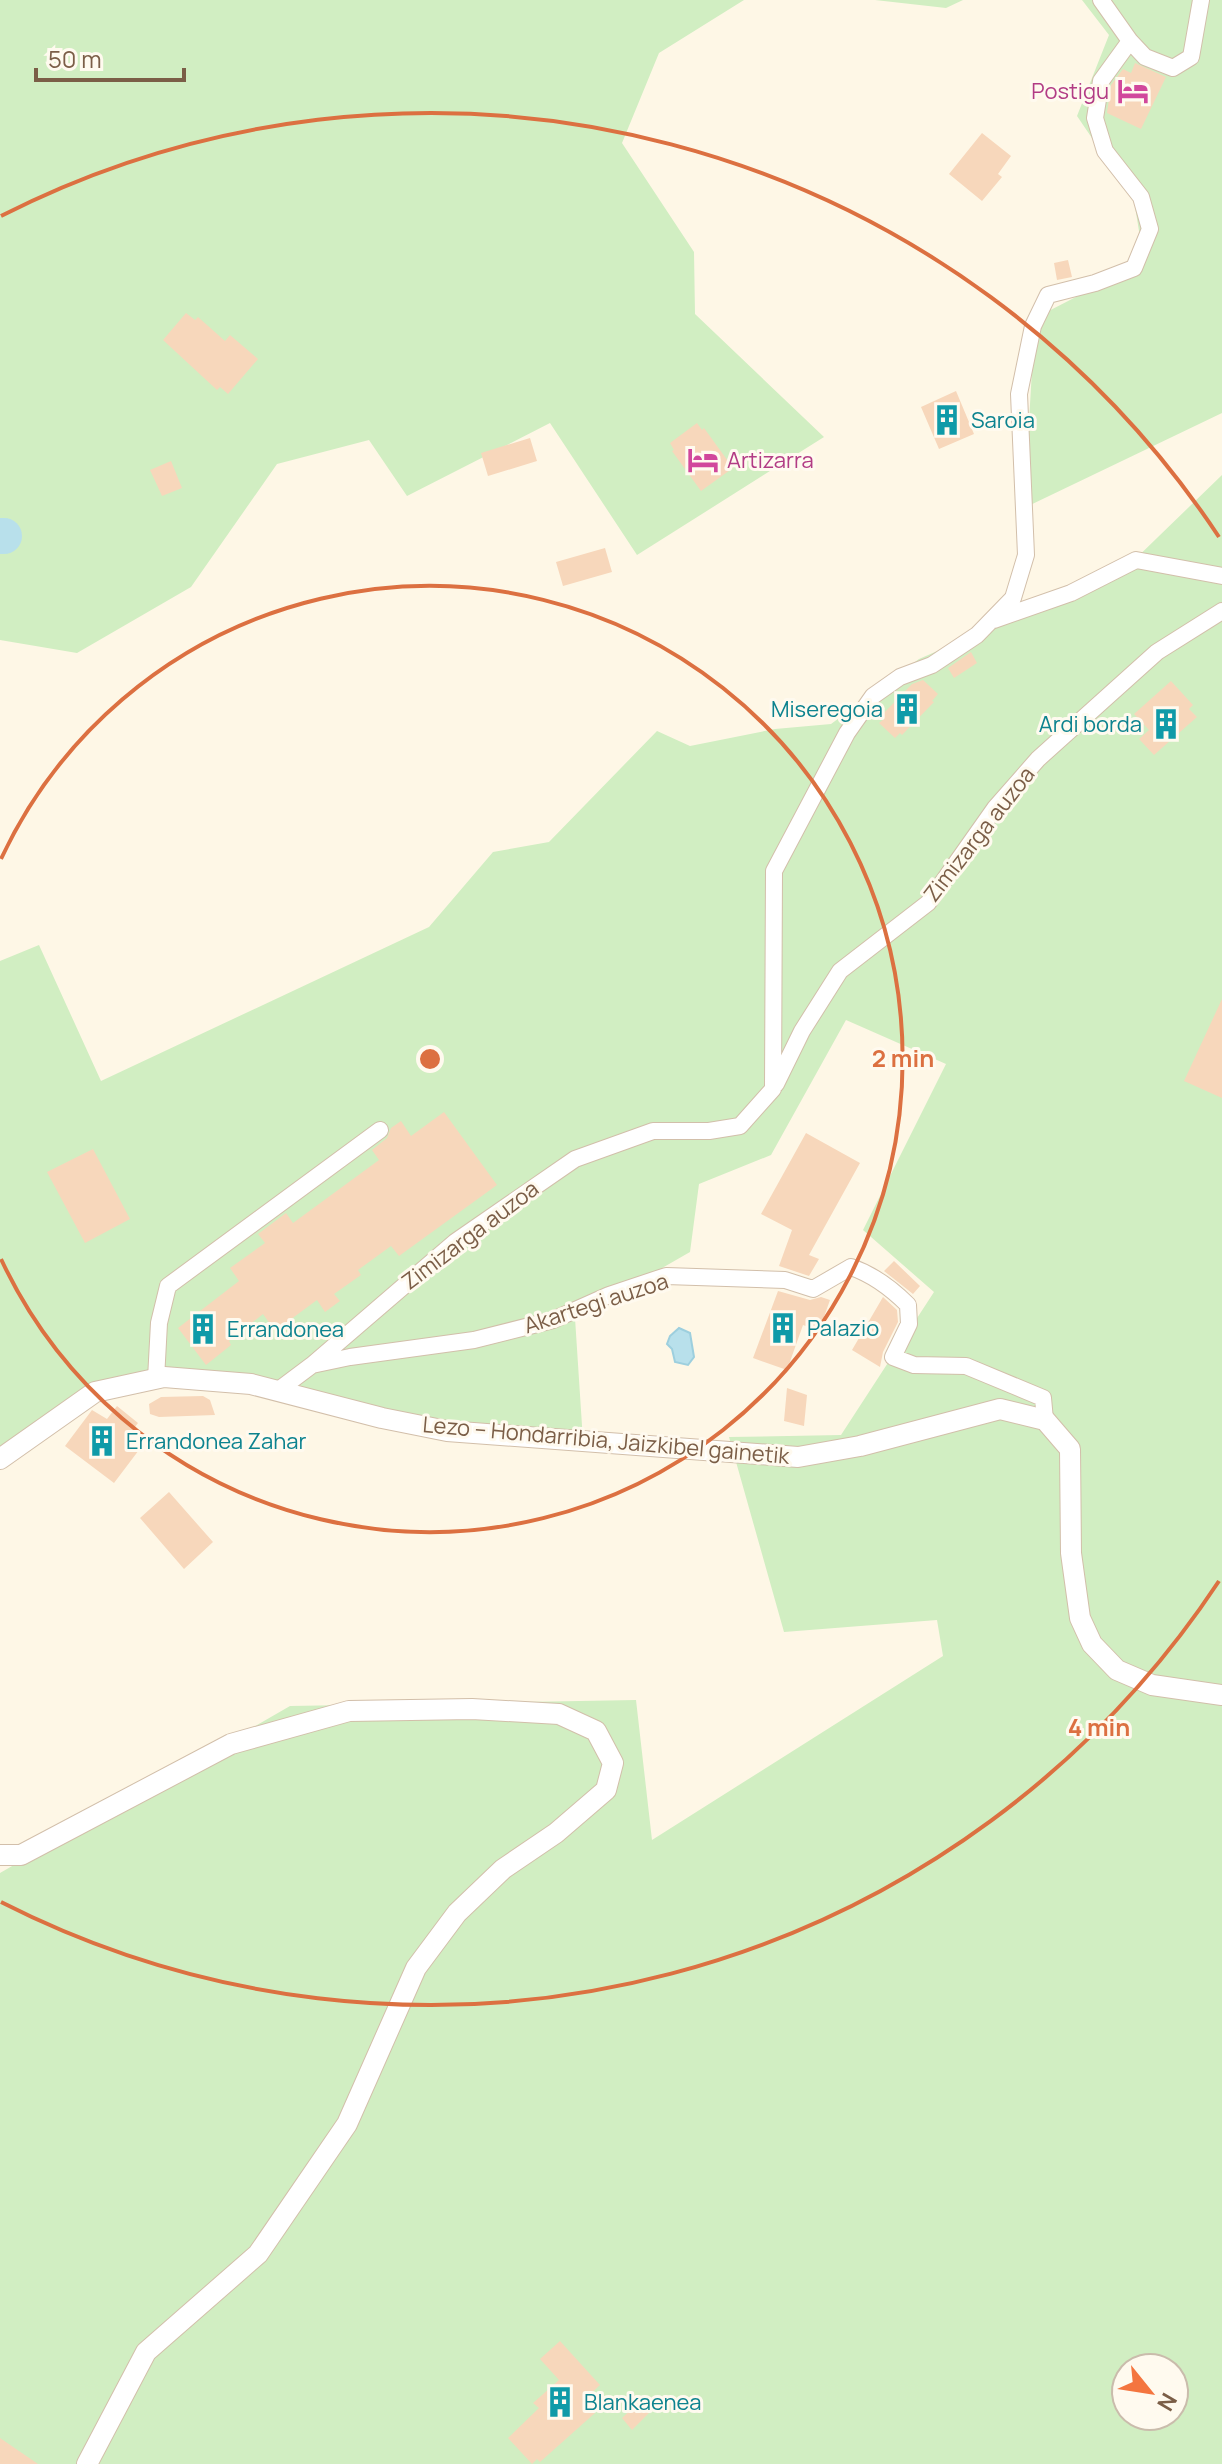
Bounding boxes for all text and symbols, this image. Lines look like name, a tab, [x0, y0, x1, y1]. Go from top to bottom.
scale bar	[36, 32, 184, 82]
text: 50 m	[48, 42, 102, 75]
hotel icon: Postigu	[1116, 74, 1150, 108]
place label: Postigu	[1031, 76, 1109, 106]
building icon: Saroia	[930, 403, 964, 437]
place label: Saroia	[971, 405, 1035, 435]
hotel icon: Artizarra	[686, 443, 720, 477]
place label: Artizarra	[727, 445, 814, 475]
building icon: Miseregoia	[890, 692, 924, 726]
place label: Miseregoia	[771, 694, 883, 724]
building icon: Ardi borda	[1149, 707, 1183, 741]
place label: Ardi borda	[1039, 709, 1142, 739]
street label: Zimizarga auzoa	[917, 760, 1041, 908]
text: 2 min	[872, 1041, 934, 1074]
centre of rings	[416, 1045, 444, 1073]
street label: Zimizarga auzoa	[395, 1174, 545, 1296]
street label: Akartegi auzoa	[520, 1266, 672, 1340]
building icon: Palazio	[766, 1311, 800, 1345]
building icon: Errandonea	[186, 1312, 220, 1346]
place label: Palazio	[807, 1313, 879, 1343]
place label: Errandonea	[227, 1314, 344, 1344]
street label: Lezo – Hondarribia, Jaizkibel gainetik	[421, 1409, 792, 1471]
building icon: Errandonea Zahar	[85, 1424, 119, 1458]
place label: Errandonea Zahar	[126, 1426, 306, 1456]
text: 4 min	[1068, 1710, 1130, 1743]
north arrow	[1110, 2352, 1190, 2432]
building icon: Blankaenea	[543, 2385, 577, 2419]
place label: Blankaenea	[584, 2387, 701, 2417]
text: N	[1150, 2388, 1184, 2416]

